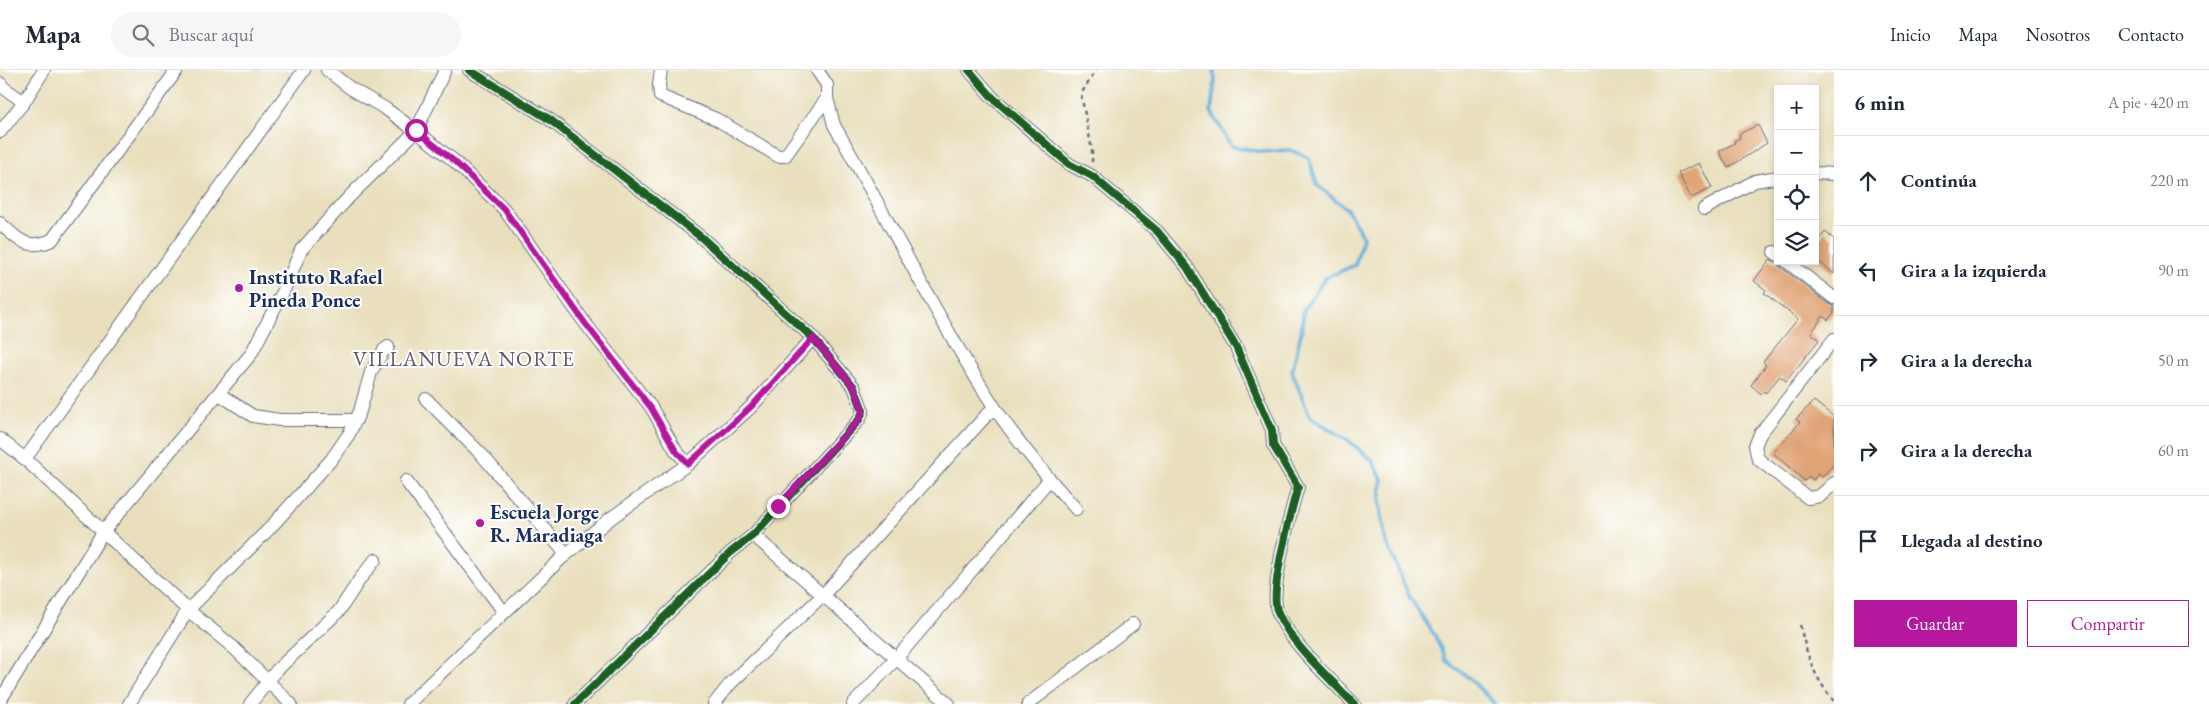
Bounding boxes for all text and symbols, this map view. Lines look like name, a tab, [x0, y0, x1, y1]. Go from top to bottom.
search box	[111, 12, 461, 57]
text: Mapa	[25, 19, 81, 50]
icon: search	[129, 21, 157, 49]
text: Buscar aquí	[169, 22, 253, 47]
text: Inicio	[1890, 23, 1931, 46]
text: Mapa	[1959, 23, 1998, 46]
text: Nosotros	[2026, 23, 2090, 46]
text: Contacto	[2118, 23, 2184, 46]
map controls	[1774, 85, 1819, 265]
button: +	[1774, 85, 1819, 130]
text: 6 min	[1854, 89, 1905, 116]
text: A pie · 420 m	[2108, 92, 2189, 113]
route start	[405, 119, 428, 142]
button: −	[1774, 130, 1819, 175]
icon: ahead	[1854, 167, 1882, 195]
text: Continúa	[1901, 168, 1977, 193]
text: 220 m	[2150, 170, 2189, 191]
button: locate	[1774, 175, 1819, 220]
button: layers	[1774, 220, 1819, 265]
icon: left	[1854, 257, 1882, 285]
text: Gira a la izquierda	[1901, 258, 2047, 283]
text: 90 m	[2158, 260, 2189, 281]
place label: Instituto Rafael Pineda Ponce	[249, 264, 383, 313]
marker: Instituto Rafael Pineda Ponce	[233, 282, 245, 294]
district label: VILLANUEVA NORTE	[353, 345, 575, 372]
icon: right	[1854, 347, 1882, 375]
text: Gira a la derecha	[1901, 348, 2032, 373]
text: 50 m	[2158, 350, 2189, 371]
icon: right	[1854, 437, 1882, 465]
text: Gira a la derecha	[1901, 438, 2032, 463]
text: 60 m	[2158, 440, 2189, 461]
route end	[767, 495, 790, 518]
place label: Escuela Jorge R. Maradiaga	[490, 499, 603, 548]
marker: Escuela Jorge R. Maradiaga	[474, 517, 486, 529]
icon: arrive	[1854, 527, 1882, 555]
text: Llegada al destino	[1901, 528, 2043, 553]
button: Guardar	[1854, 600, 2017, 647]
button: Compartir	[2027, 600, 2189, 647]

